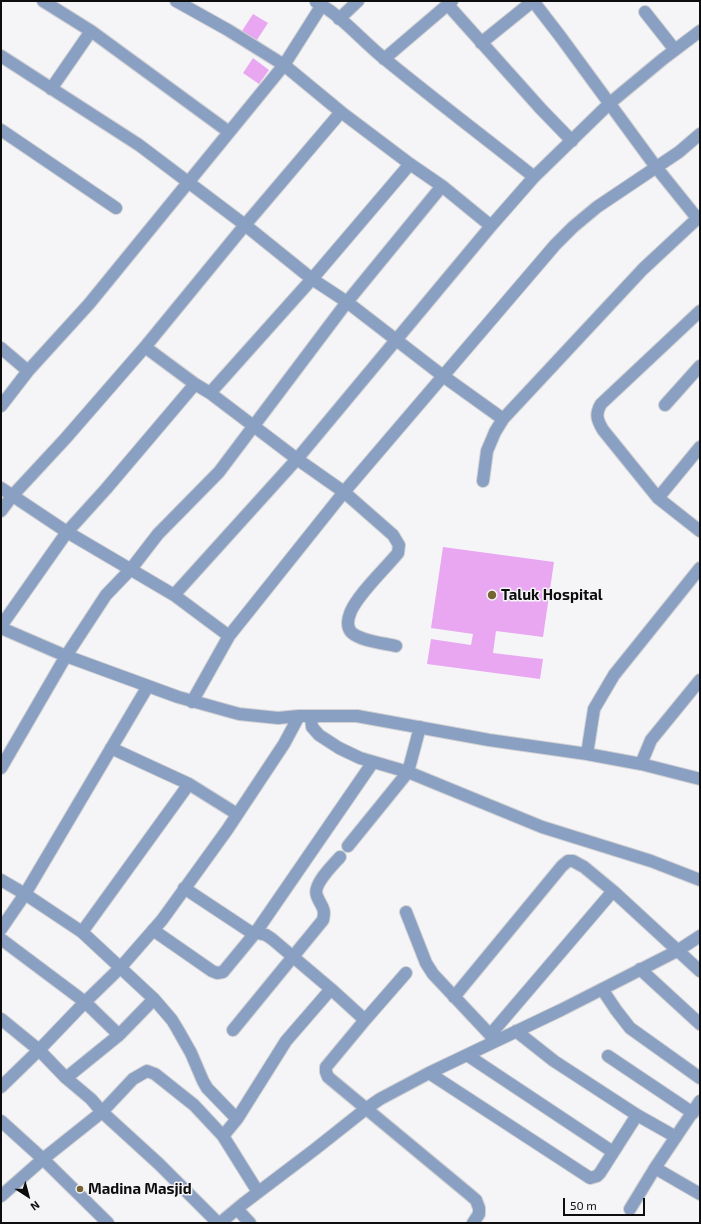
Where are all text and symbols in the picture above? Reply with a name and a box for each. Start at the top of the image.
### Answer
place label: Taluk Hospital [501,586,603,604]
marker: Taluk Hospital [486,589,498,601]
north arrow [8,1176,48,1216]
place label: Madina Masjid [88,1180,192,1198]
marker: Madina Masjid [75,1184,85,1194]
scale bar [565,1190,647,1216]
text: 50 m [570,1198,597,1212]
text: N [28,1199,42,1214]

